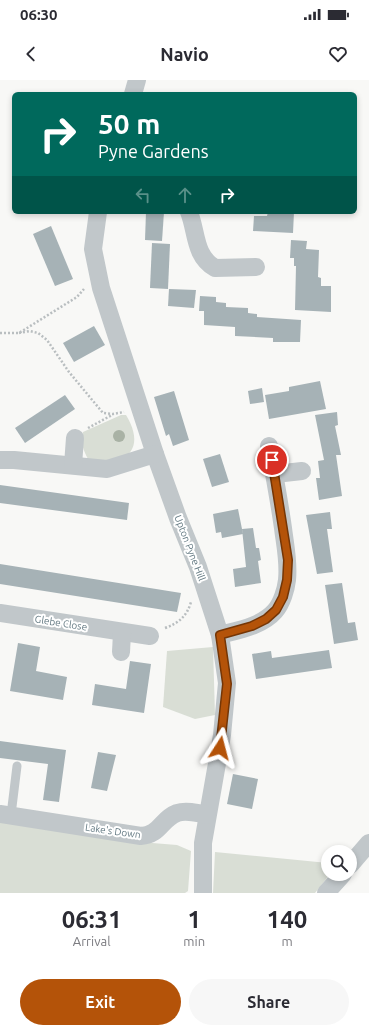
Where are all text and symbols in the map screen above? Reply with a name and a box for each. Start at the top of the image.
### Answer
text: 06:30 [20,6,58,23]
icon: back [20,43,42,65]
icon: heart [327,43,349,65]
text: Navio [160,44,209,64]
icon: right [32,108,84,160]
text: 50 m [98,108,160,139]
text: Pyne Gardens [98,141,209,161]
icon: left [132,184,154,206]
icon: ahead [174,184,196,206]
icon: right [216,184,238,206]
pin [255,443,289,477]
icon: arrive [261,449,283,471]
street label: Upton Pyne Hill [172,514,208,583]
street label: Glebe Close [34,613,88,633]
position arrow [199,727,241,769]
street label: Lake's Down [85,822,141,840]
map controls [321,845,357,881]
button: search [321,845,357,881]
text: 06:31 [62,906,122,933]
text: 1 [187,906,201,933]
text: 140 [267,906,307,933]
text: Arrival [73,934,111,948]
text: min [183,934,205,948]
text: m [281,934,293,948]
button: Exit [20,979,181,1025]
button: Share [189,979,349,1025]

